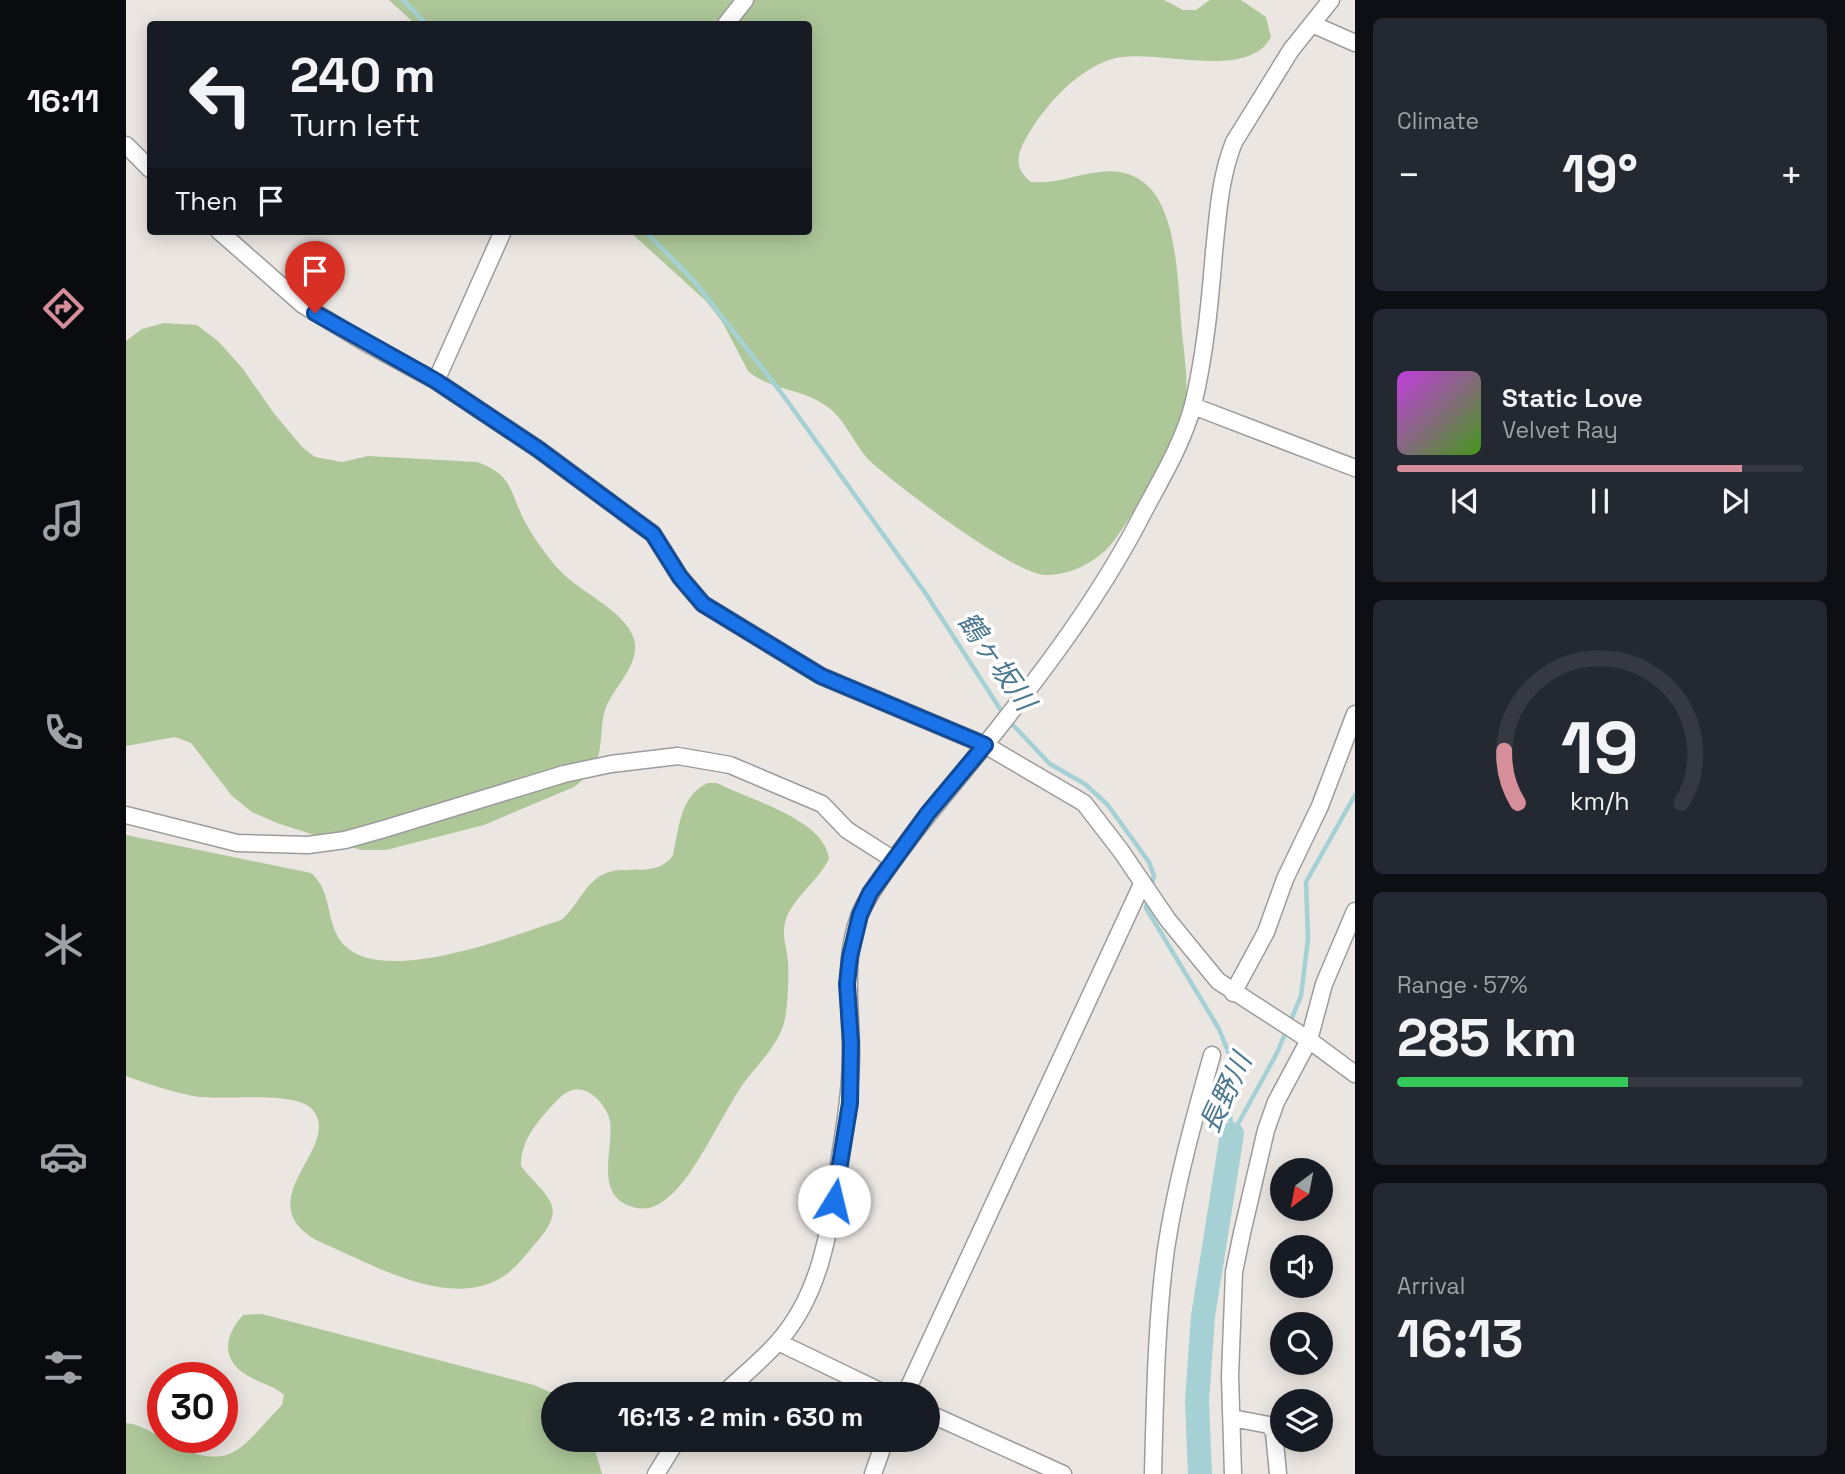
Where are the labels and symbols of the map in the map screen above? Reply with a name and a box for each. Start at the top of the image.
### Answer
pin [285,241,345,313]
water label: 鶴ヶ坂川 [950,605,1046,720]
water label: 長野川 [1191,1045,1260,1139]
north arrow [1270,1158,1334,1222]
position arrow [797,1164,871,1238]
speed limit sign: 30 [147,1362,238,1453]

